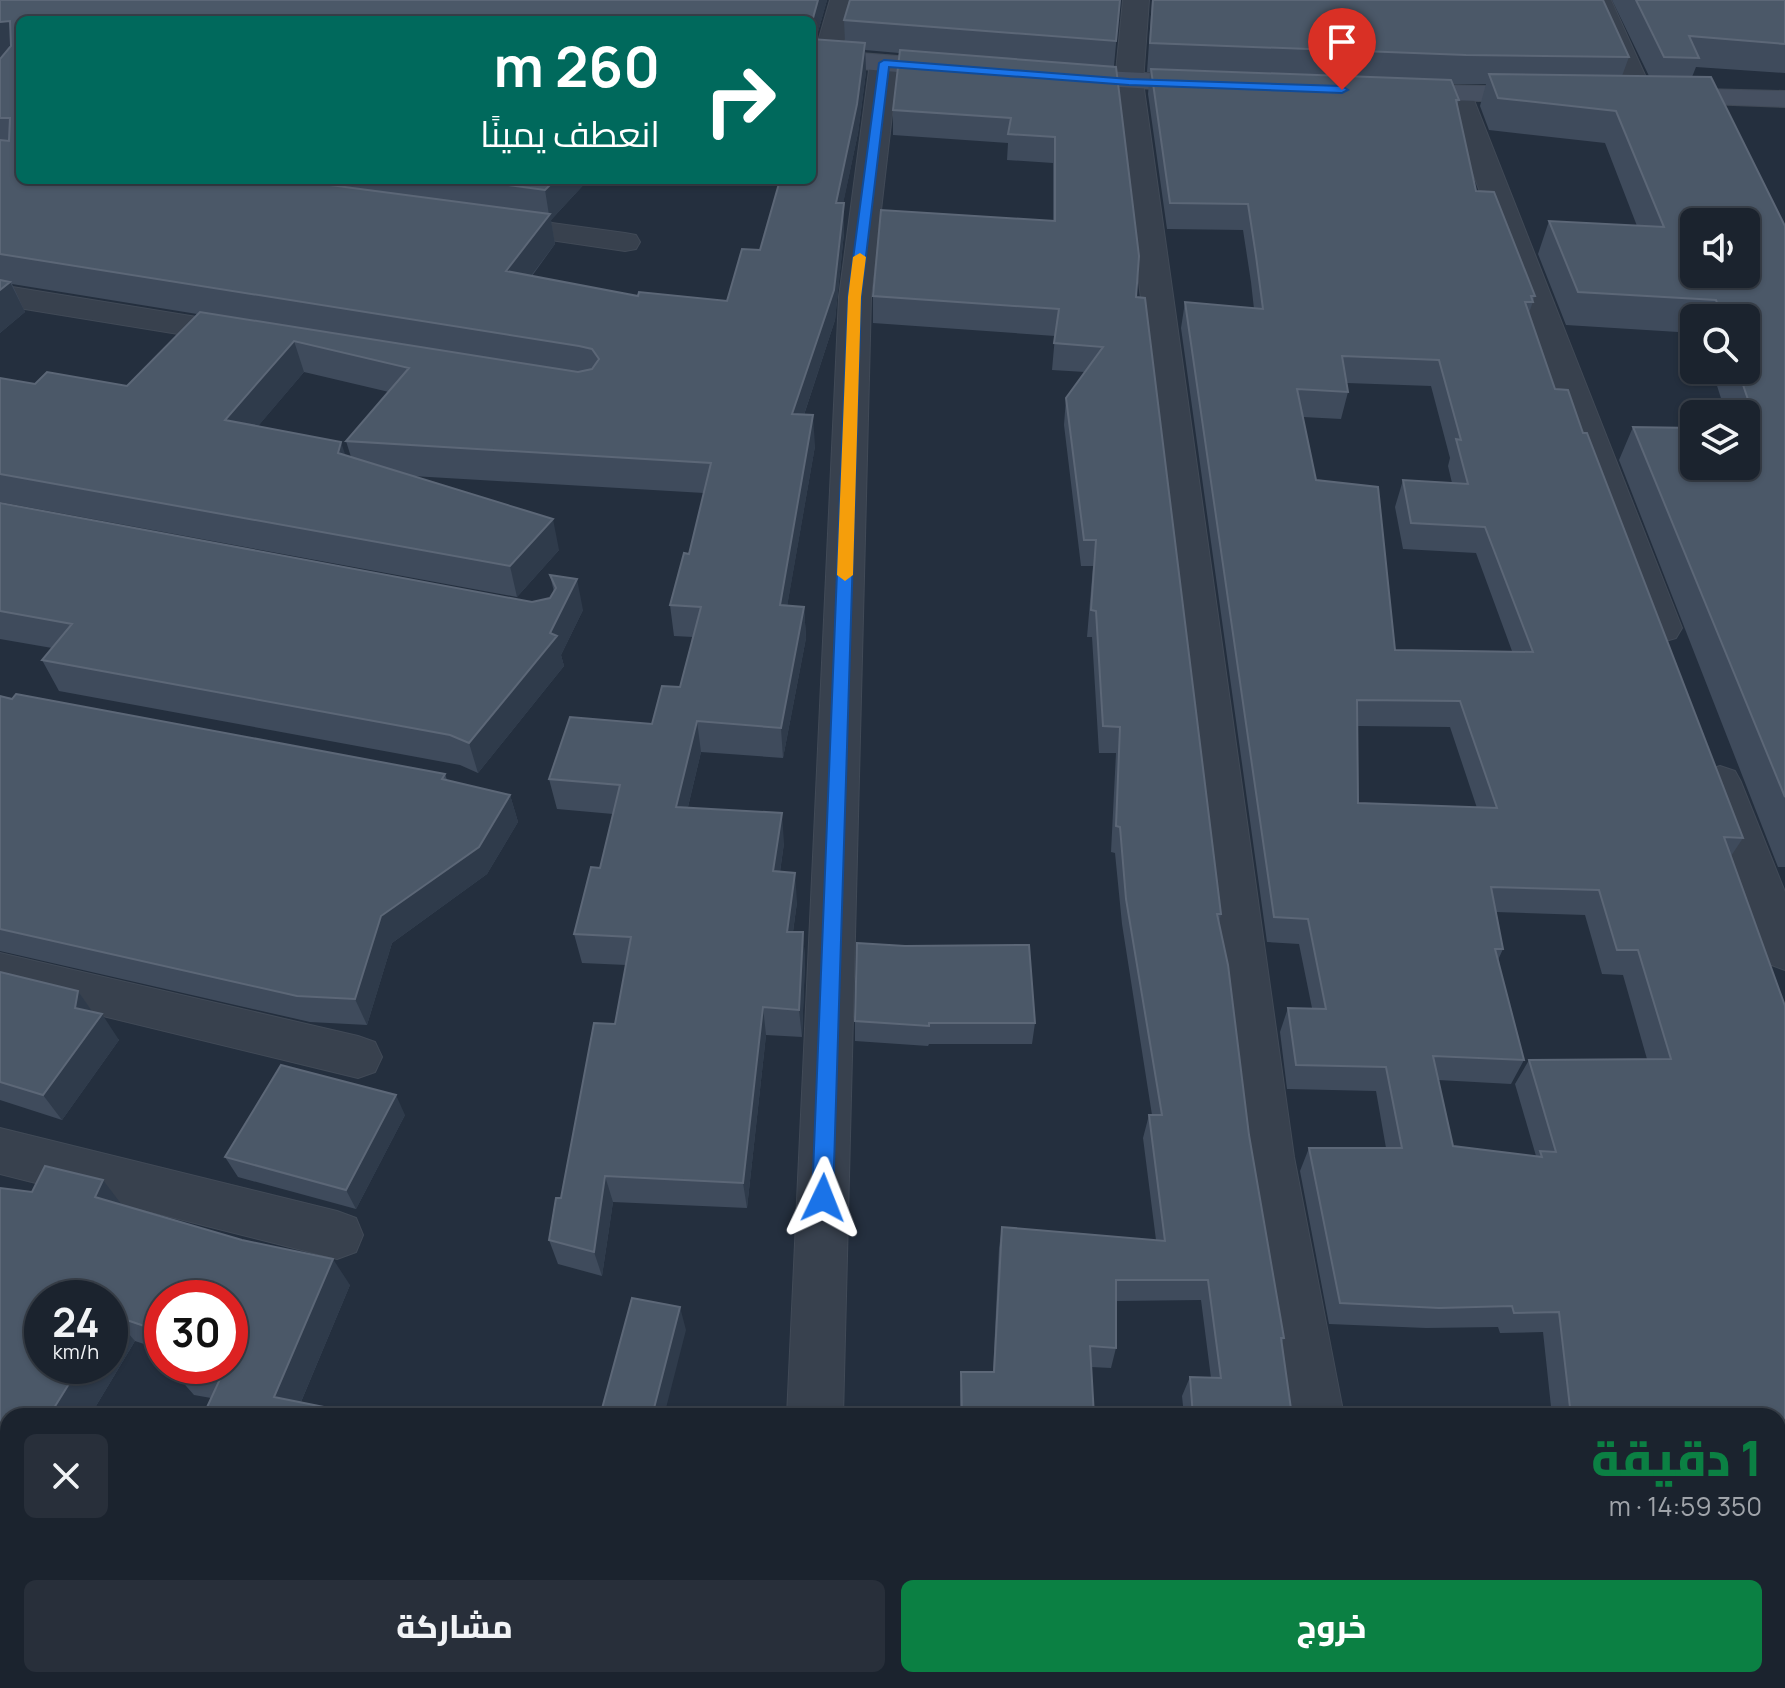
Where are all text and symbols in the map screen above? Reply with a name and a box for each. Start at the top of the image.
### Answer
pin [1308,8,1376,90]
icon: arrive [1320,20,1364,64]
text: 260 m [493,27,660,104]
icon: right [688,48,792,152]
text: انعطف يمينًا [480,109,660,158]
map controls [1680,208,1760,480]
button: sound [1680,208,1760,288]
button: search [1680,304,1760,384]
button: layers [1680,400,1760,480]
position arrow [781,1156,865,1240]
speed limit sign: 30 [144,1280,248,1384]
text: 24 [52,1294,100,1349]
text: km/h [53,1338,99,1365]
text: 1 دقيقة [1591,1425,1762,1490]
button: close [24,1434,108,1518]
text: 350 m · 14:59 [1609,1488,1762,1524]
button: مشاركة [24,1580,885,1672]
button: خروج [901,1580,1762,1672]

